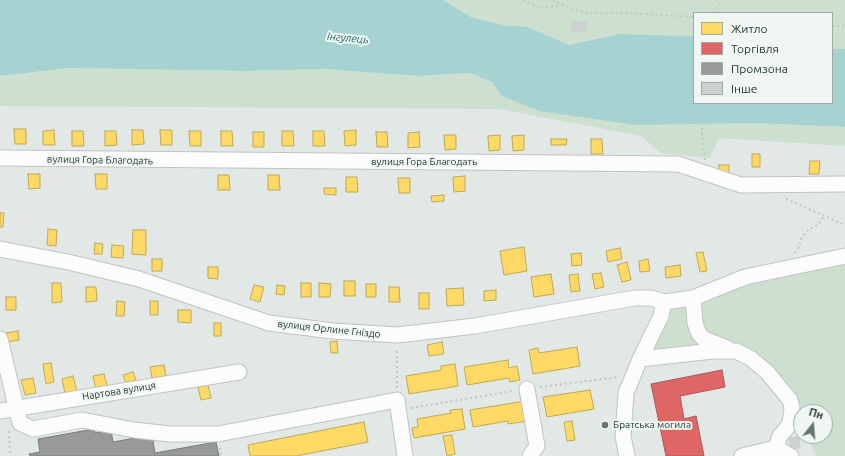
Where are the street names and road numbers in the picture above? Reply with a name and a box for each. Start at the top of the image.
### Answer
street label: вулиця Гора Благодать [47,153,153,167]
street label: вулиця Гора Благодать [371,156,477,168]
street label: вулиця Орлине Гніздо [277,318,381,340]
street label: Нартова вулиця [81,379,157,403]

